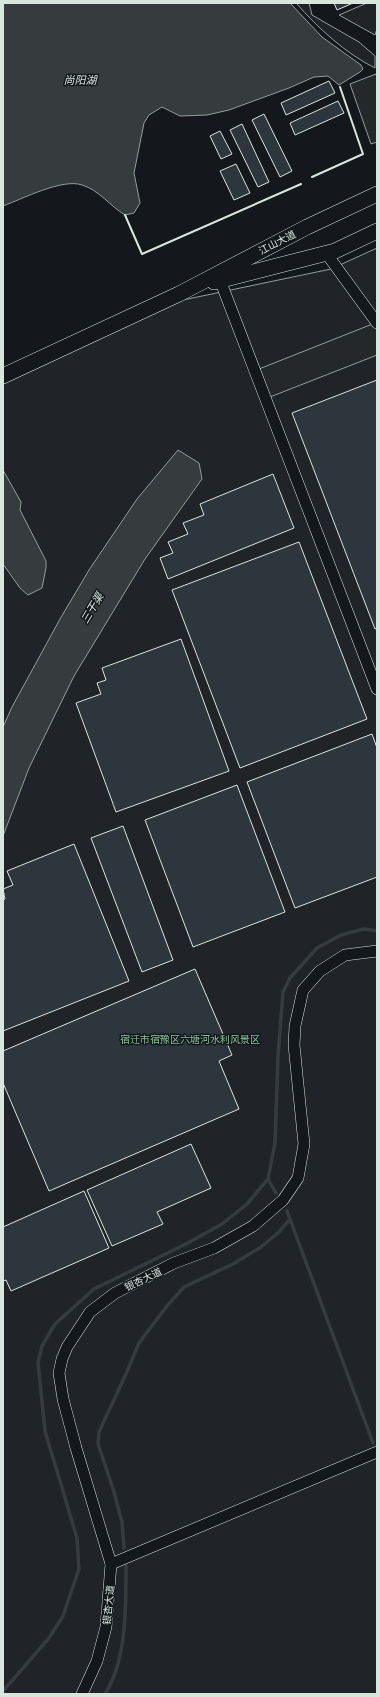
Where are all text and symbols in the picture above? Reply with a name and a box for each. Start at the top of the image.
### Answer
water label: 尚阳湖 [64,74,98,87]
street label: 江山大道 [257,228,298,256]
water label: 三干渠 [78,589,108,626]
park label: 宿迁市宿豫区六塘河水利风景区 [120,1034,260,1045]
street label: 银杏大道 [123,1266,164,1293]
street label: 银杏大道 [101,1585,116,1626]

